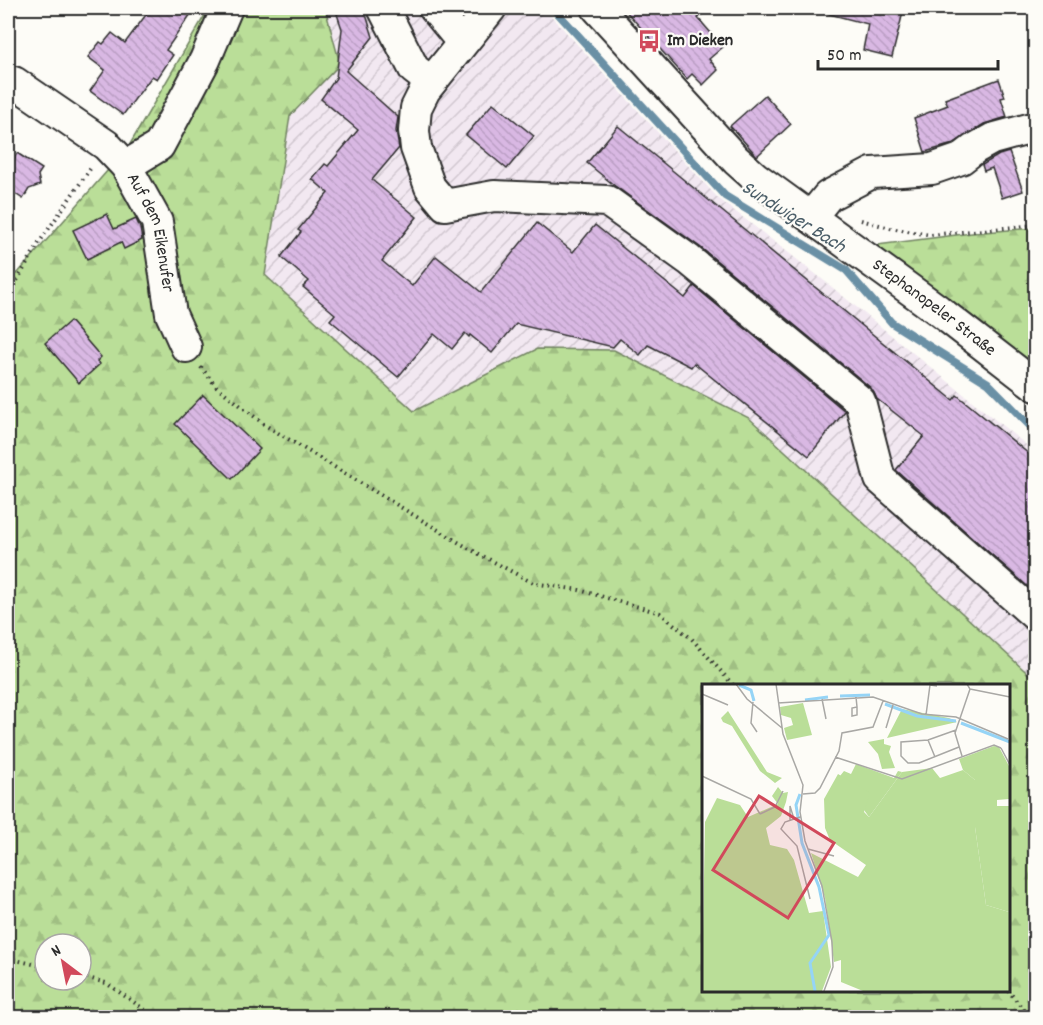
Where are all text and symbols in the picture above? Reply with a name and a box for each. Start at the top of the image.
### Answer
bus stop icon: Im Dieken [636,28,662,54]
place label: Im Dieken [667,29,733,54]
scale bar [818,33,998,71]
text: 50 m [827,44,862,69]
street label: Auf dem Eikenufer [120,169,180,294]
water label: Sundwiger Bach [735,175,851,262]
street label: Stephanopeler Straße [866,253,1001,363]
inset map [702,684,1010,992]
north arrow [33,932,93,992]
text: N [47,940,66,963]

